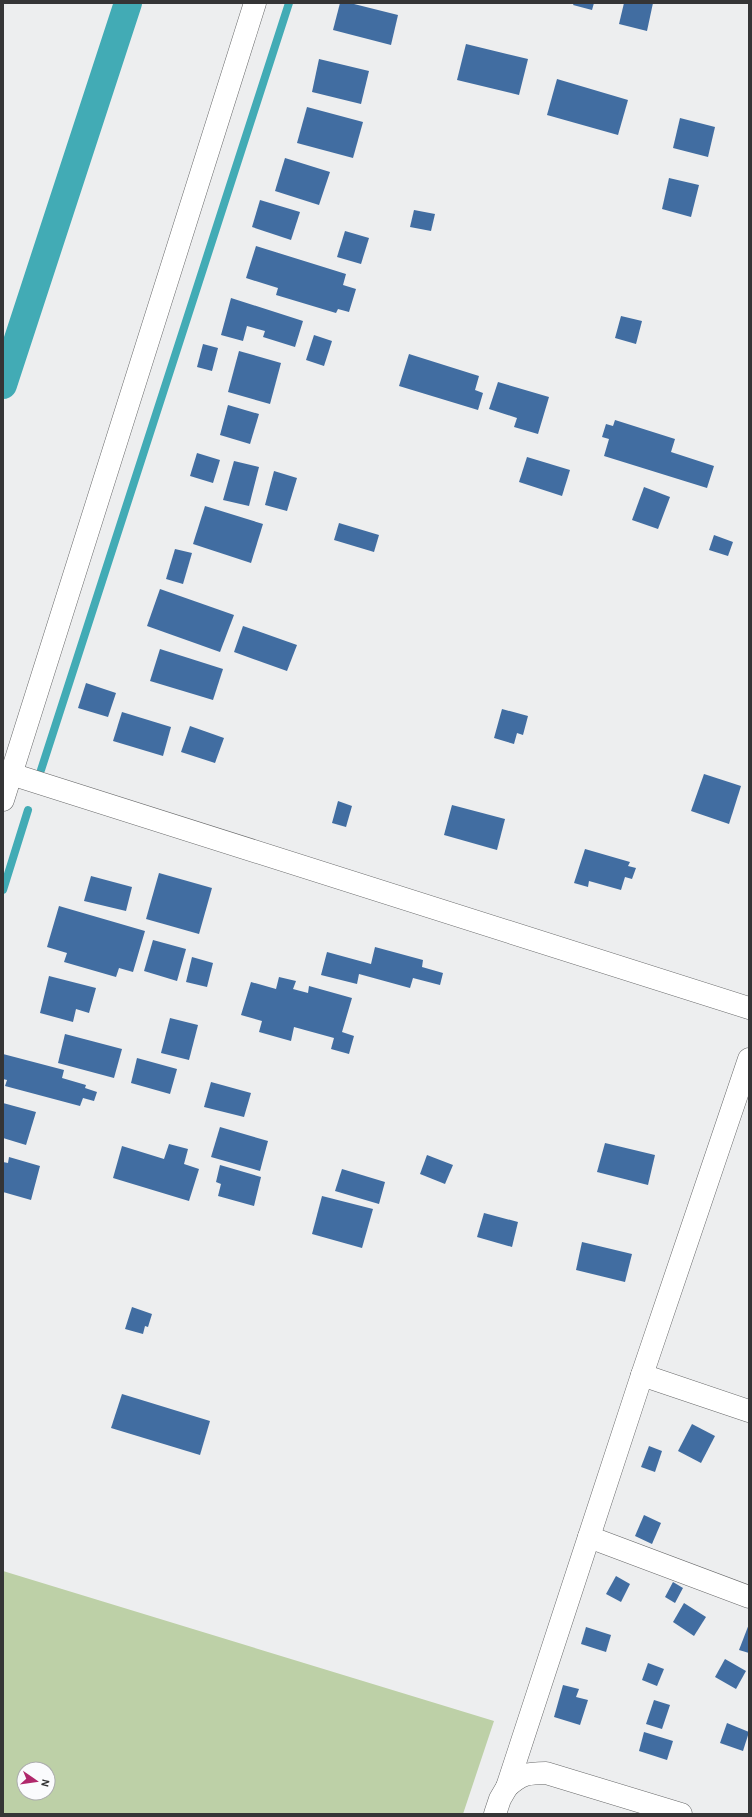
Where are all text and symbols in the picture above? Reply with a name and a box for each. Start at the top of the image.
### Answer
north arrow [16,1761,56,1801]
text: N [39,1778,51,1788]

